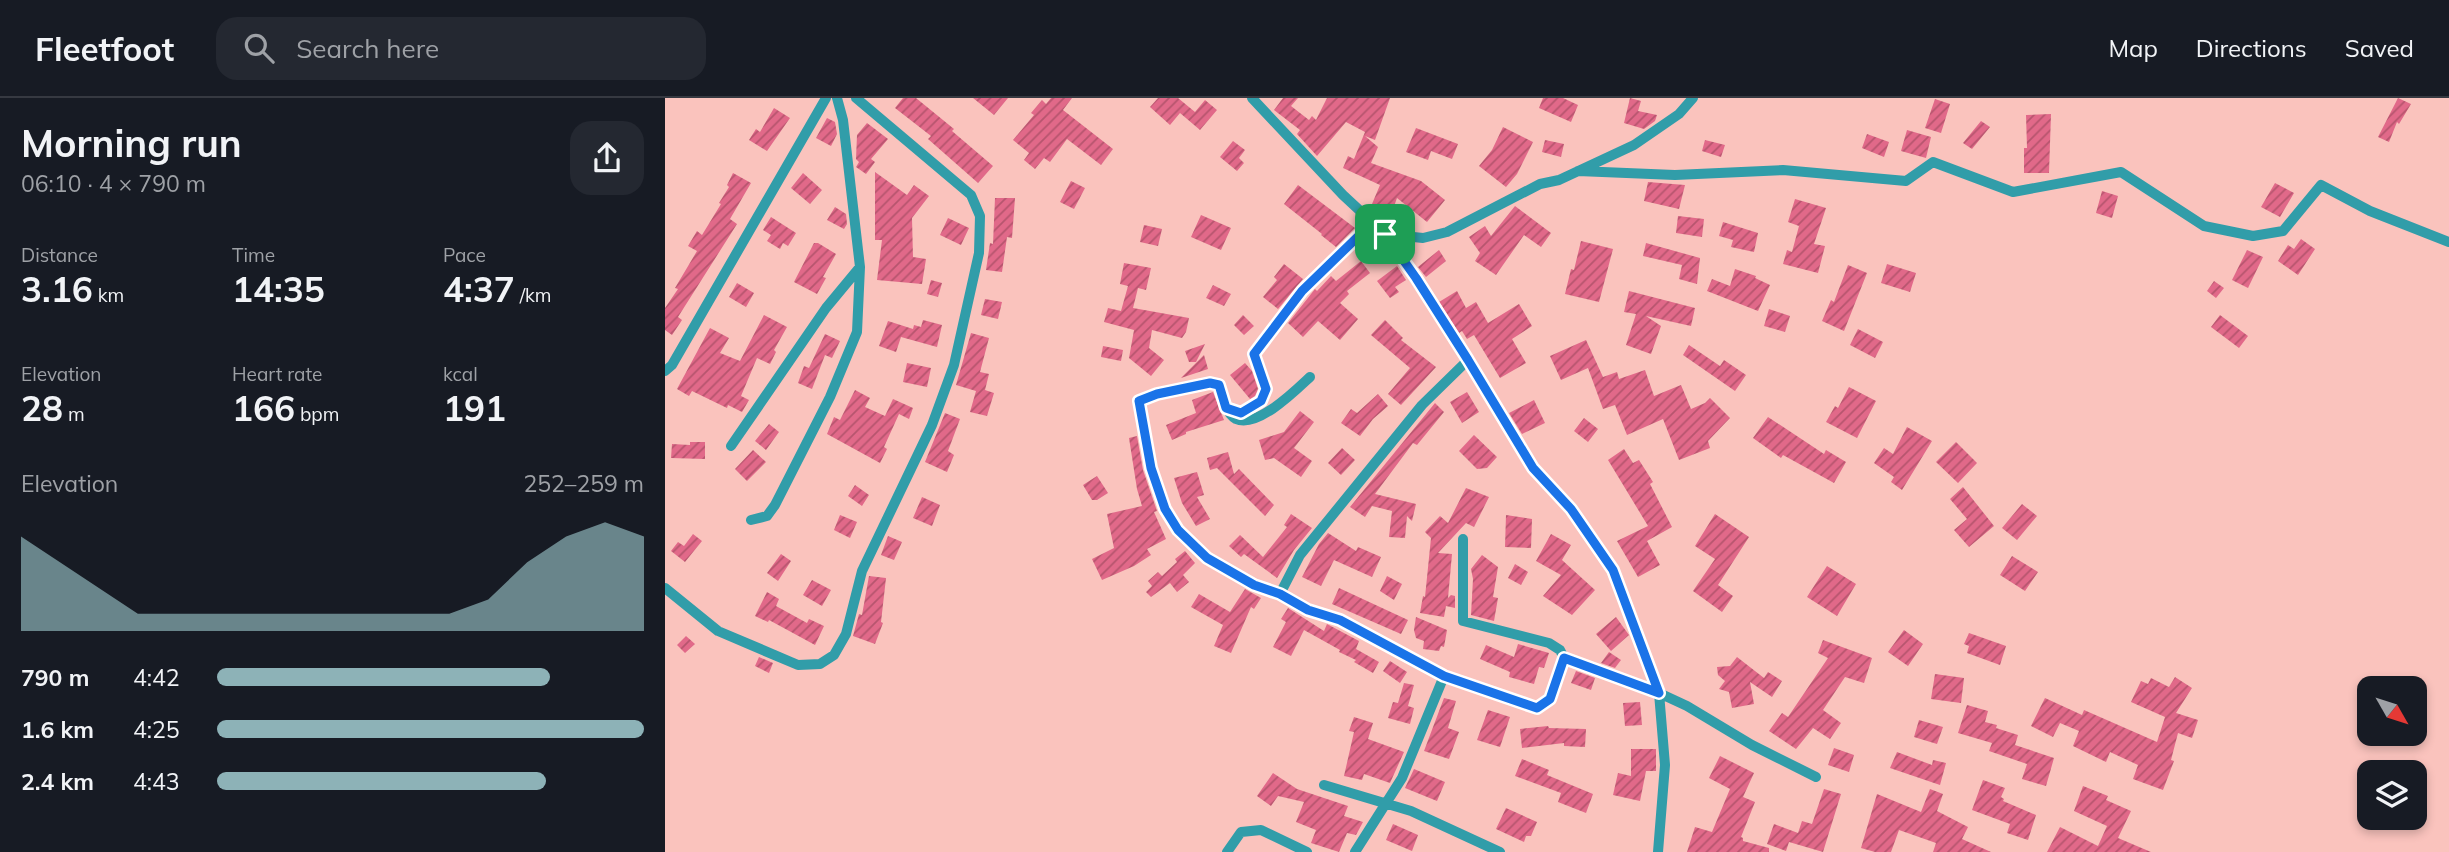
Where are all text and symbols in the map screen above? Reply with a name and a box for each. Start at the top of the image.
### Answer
search box [216,17,706,80]
text: Fleetfoot [35,28,174,69]
icon: search [240,29,278,67]
text: Search here [296,32,439,65]
text: Map [2108,33,2158,63]
text: Directions [2196,33,2307,63]
text: Saved [2345,33,2414,63]
text: Morning run [21,119,242,167]
button: share [570,121,644,195]
text: 06:10 · 4 × 790 m [21,169,206,198]
pin [1355,204,1415,264]
icon: arrive [1366,215,1404,253]
text: Distance [21,243,98,267]
text: Time [232,243,275,267]
text: Pace [443,243,486,267]
text: 3.16 [21,267,93,311]
text: 14:35 [232,267,325,311]
text: 4:37 [443,267,515,311]
text: km [93,283,124,307]
text: /km [515,283,552,307]
text: Elevation [21,362,101,386]
text: Heart rate [232,362,322,386]
text: kcal [443,362,478,386]
text: 28 [21,386,63,430]
text: 166 [232,386,295,430]
text: 191 [443,386,506,430]
text: m [63,402,85,426]
text: bpm [295,402,339,426]
text: Elevation [21,469,118,498]
text: 252–259 m [523,469,644,498]
text: 790 m [21,663,89,692]
text: 4:42 [133,663,180,692]
north arrow [2357,676,2427,746]
map controls [2357,676,2427,830]
text: 1.6 km [21,715,94,744]
text: 4:25 [133,715,180,744]
button: layers [2357,760,2427,830]
text: 2.4 km [21,767,94,796]
text: 4:43 [133,767,180,796]

